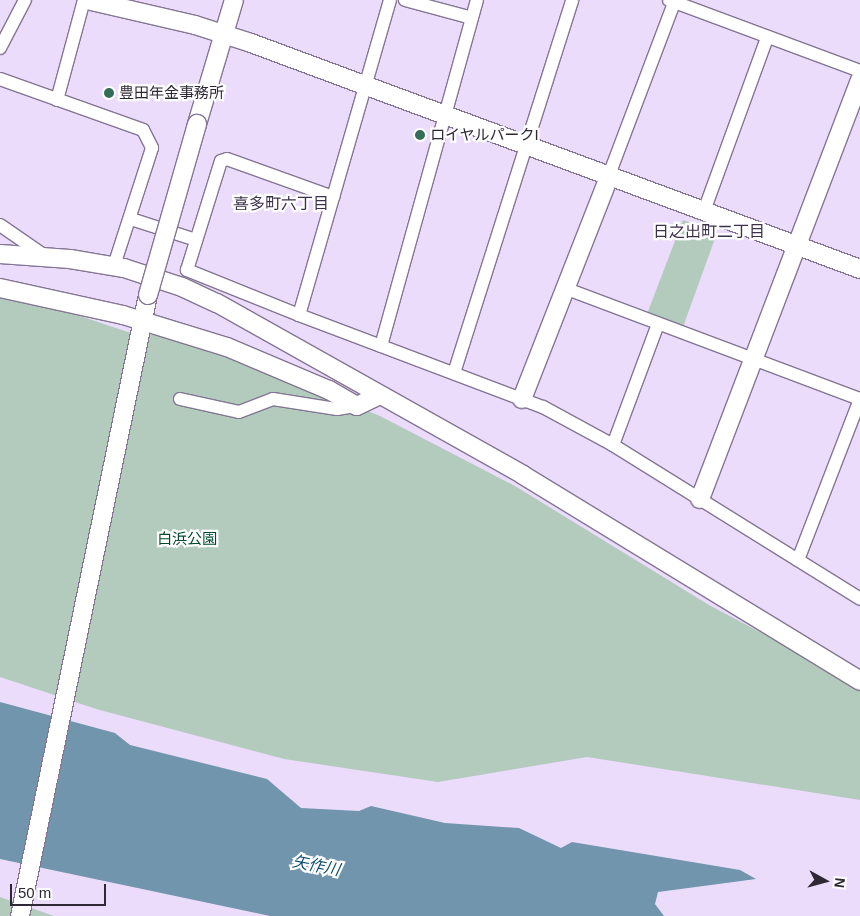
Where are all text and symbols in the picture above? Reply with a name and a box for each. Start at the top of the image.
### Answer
place label: 豊田年金事務所 [119,84,224,102]
marker: 豊田年金事務所 [103,87,115,99]
place label: ロイヤルパークI [430,126,539,144]
marker: ロイヤルパークI [414,129,426,141]
district label: 喜多町六丁目 [233,194,329,214]
district label: 日之出町二丁目 [653,222,765,242]
park label: 白浜公園 [157,530,217,548]
water label: 矢作川 [291,852,341,880]
north arrow [800,856,850,906]
scale bar [12,874,109,906]
text: N [831,877,848,889]
text: 50 m [18,884,51,901]

